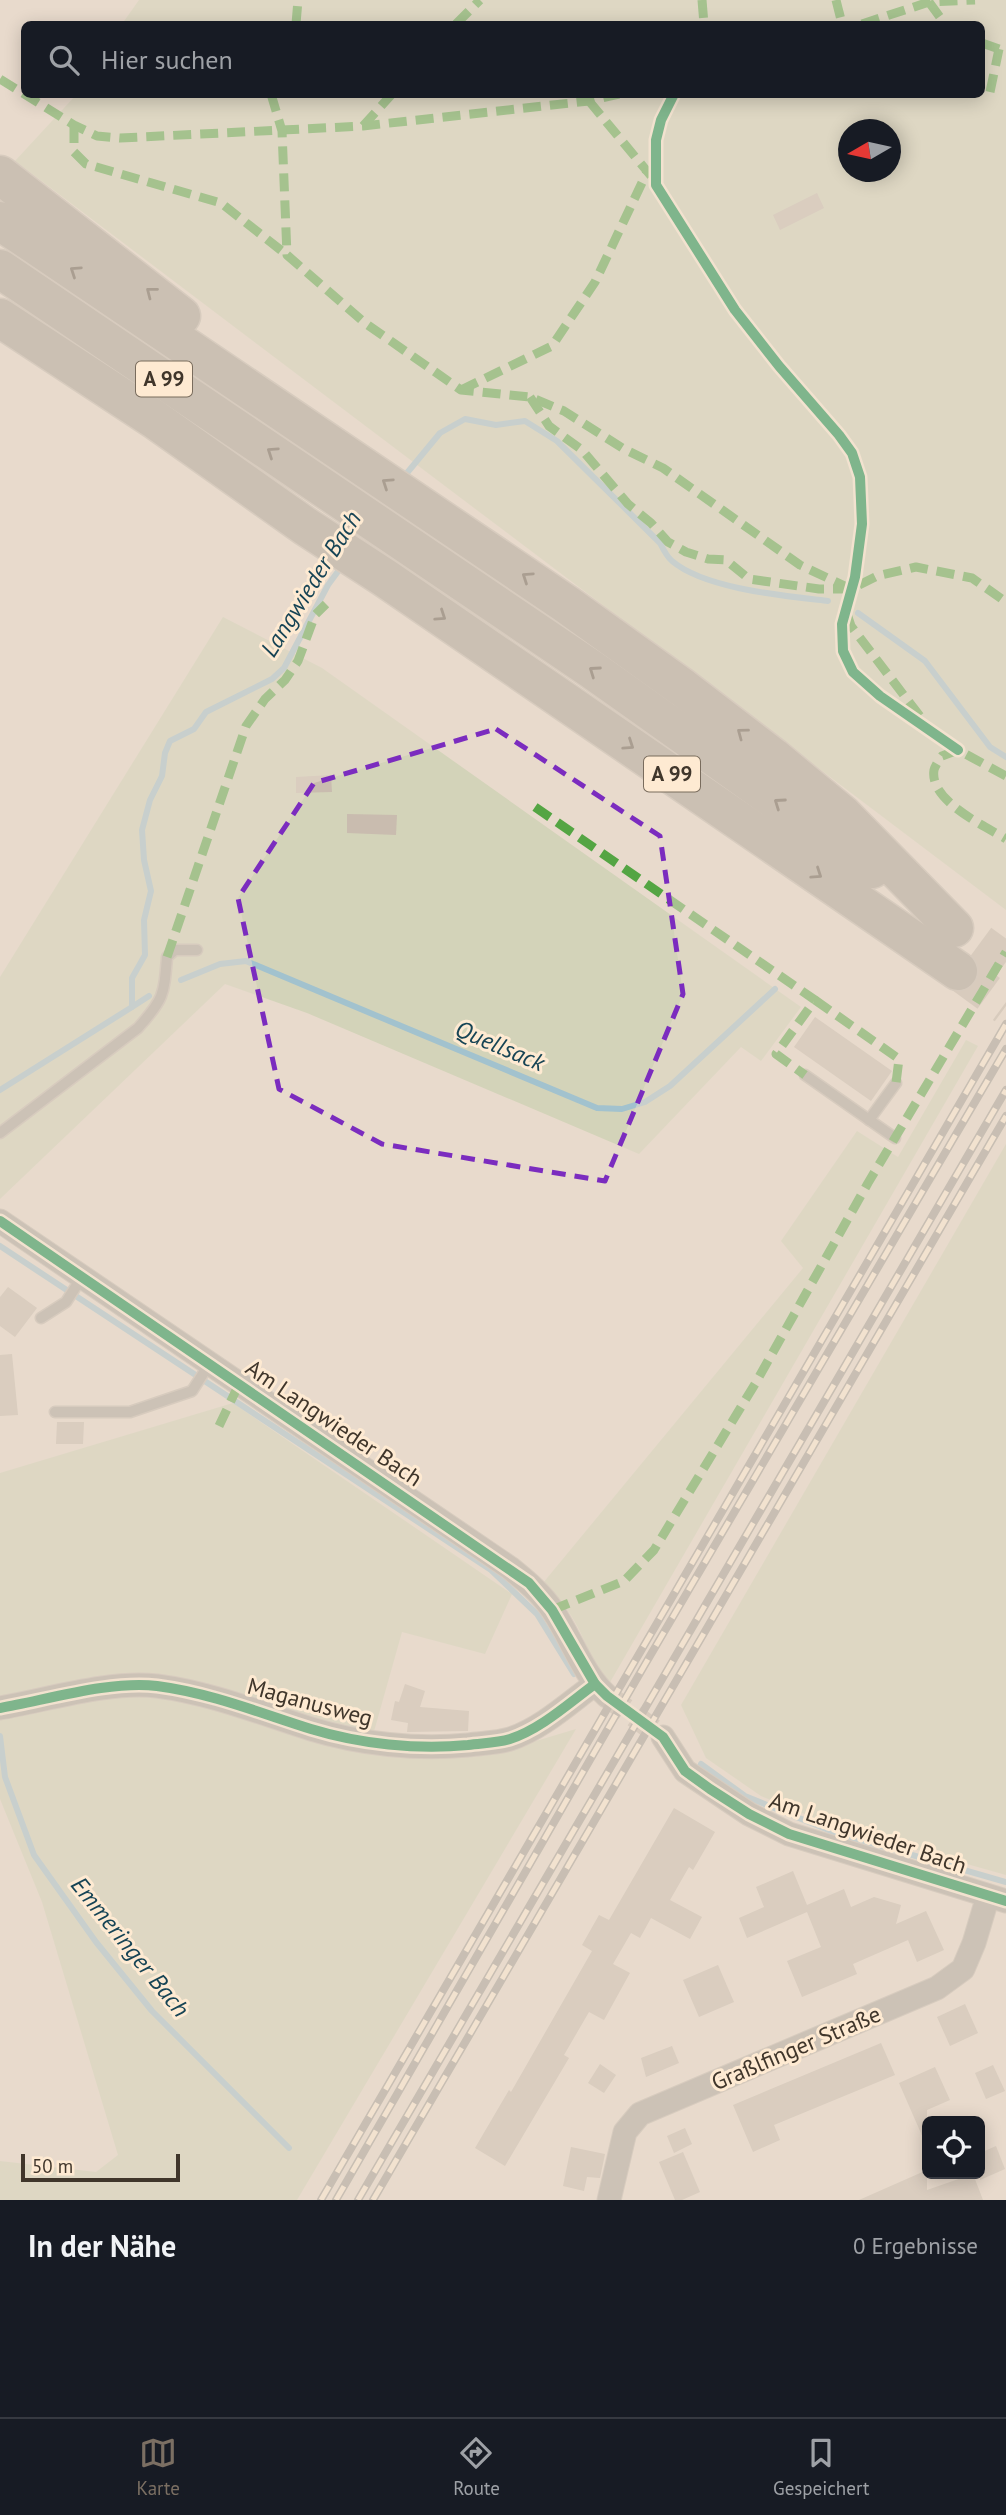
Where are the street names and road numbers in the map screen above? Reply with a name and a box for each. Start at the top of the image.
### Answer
road number: A 99 [136,362,192,396]
road number: A 99 [644,756,700,792]
street label: Am Langwieder Bach [241,1353,428,1492]
street label: Maganusweg [244,1671,376,1732]
street label: Am Langwieder Bach [766,1785,971,1880]
street label: Graßlfinger Straße [707,1999,885,2096]

